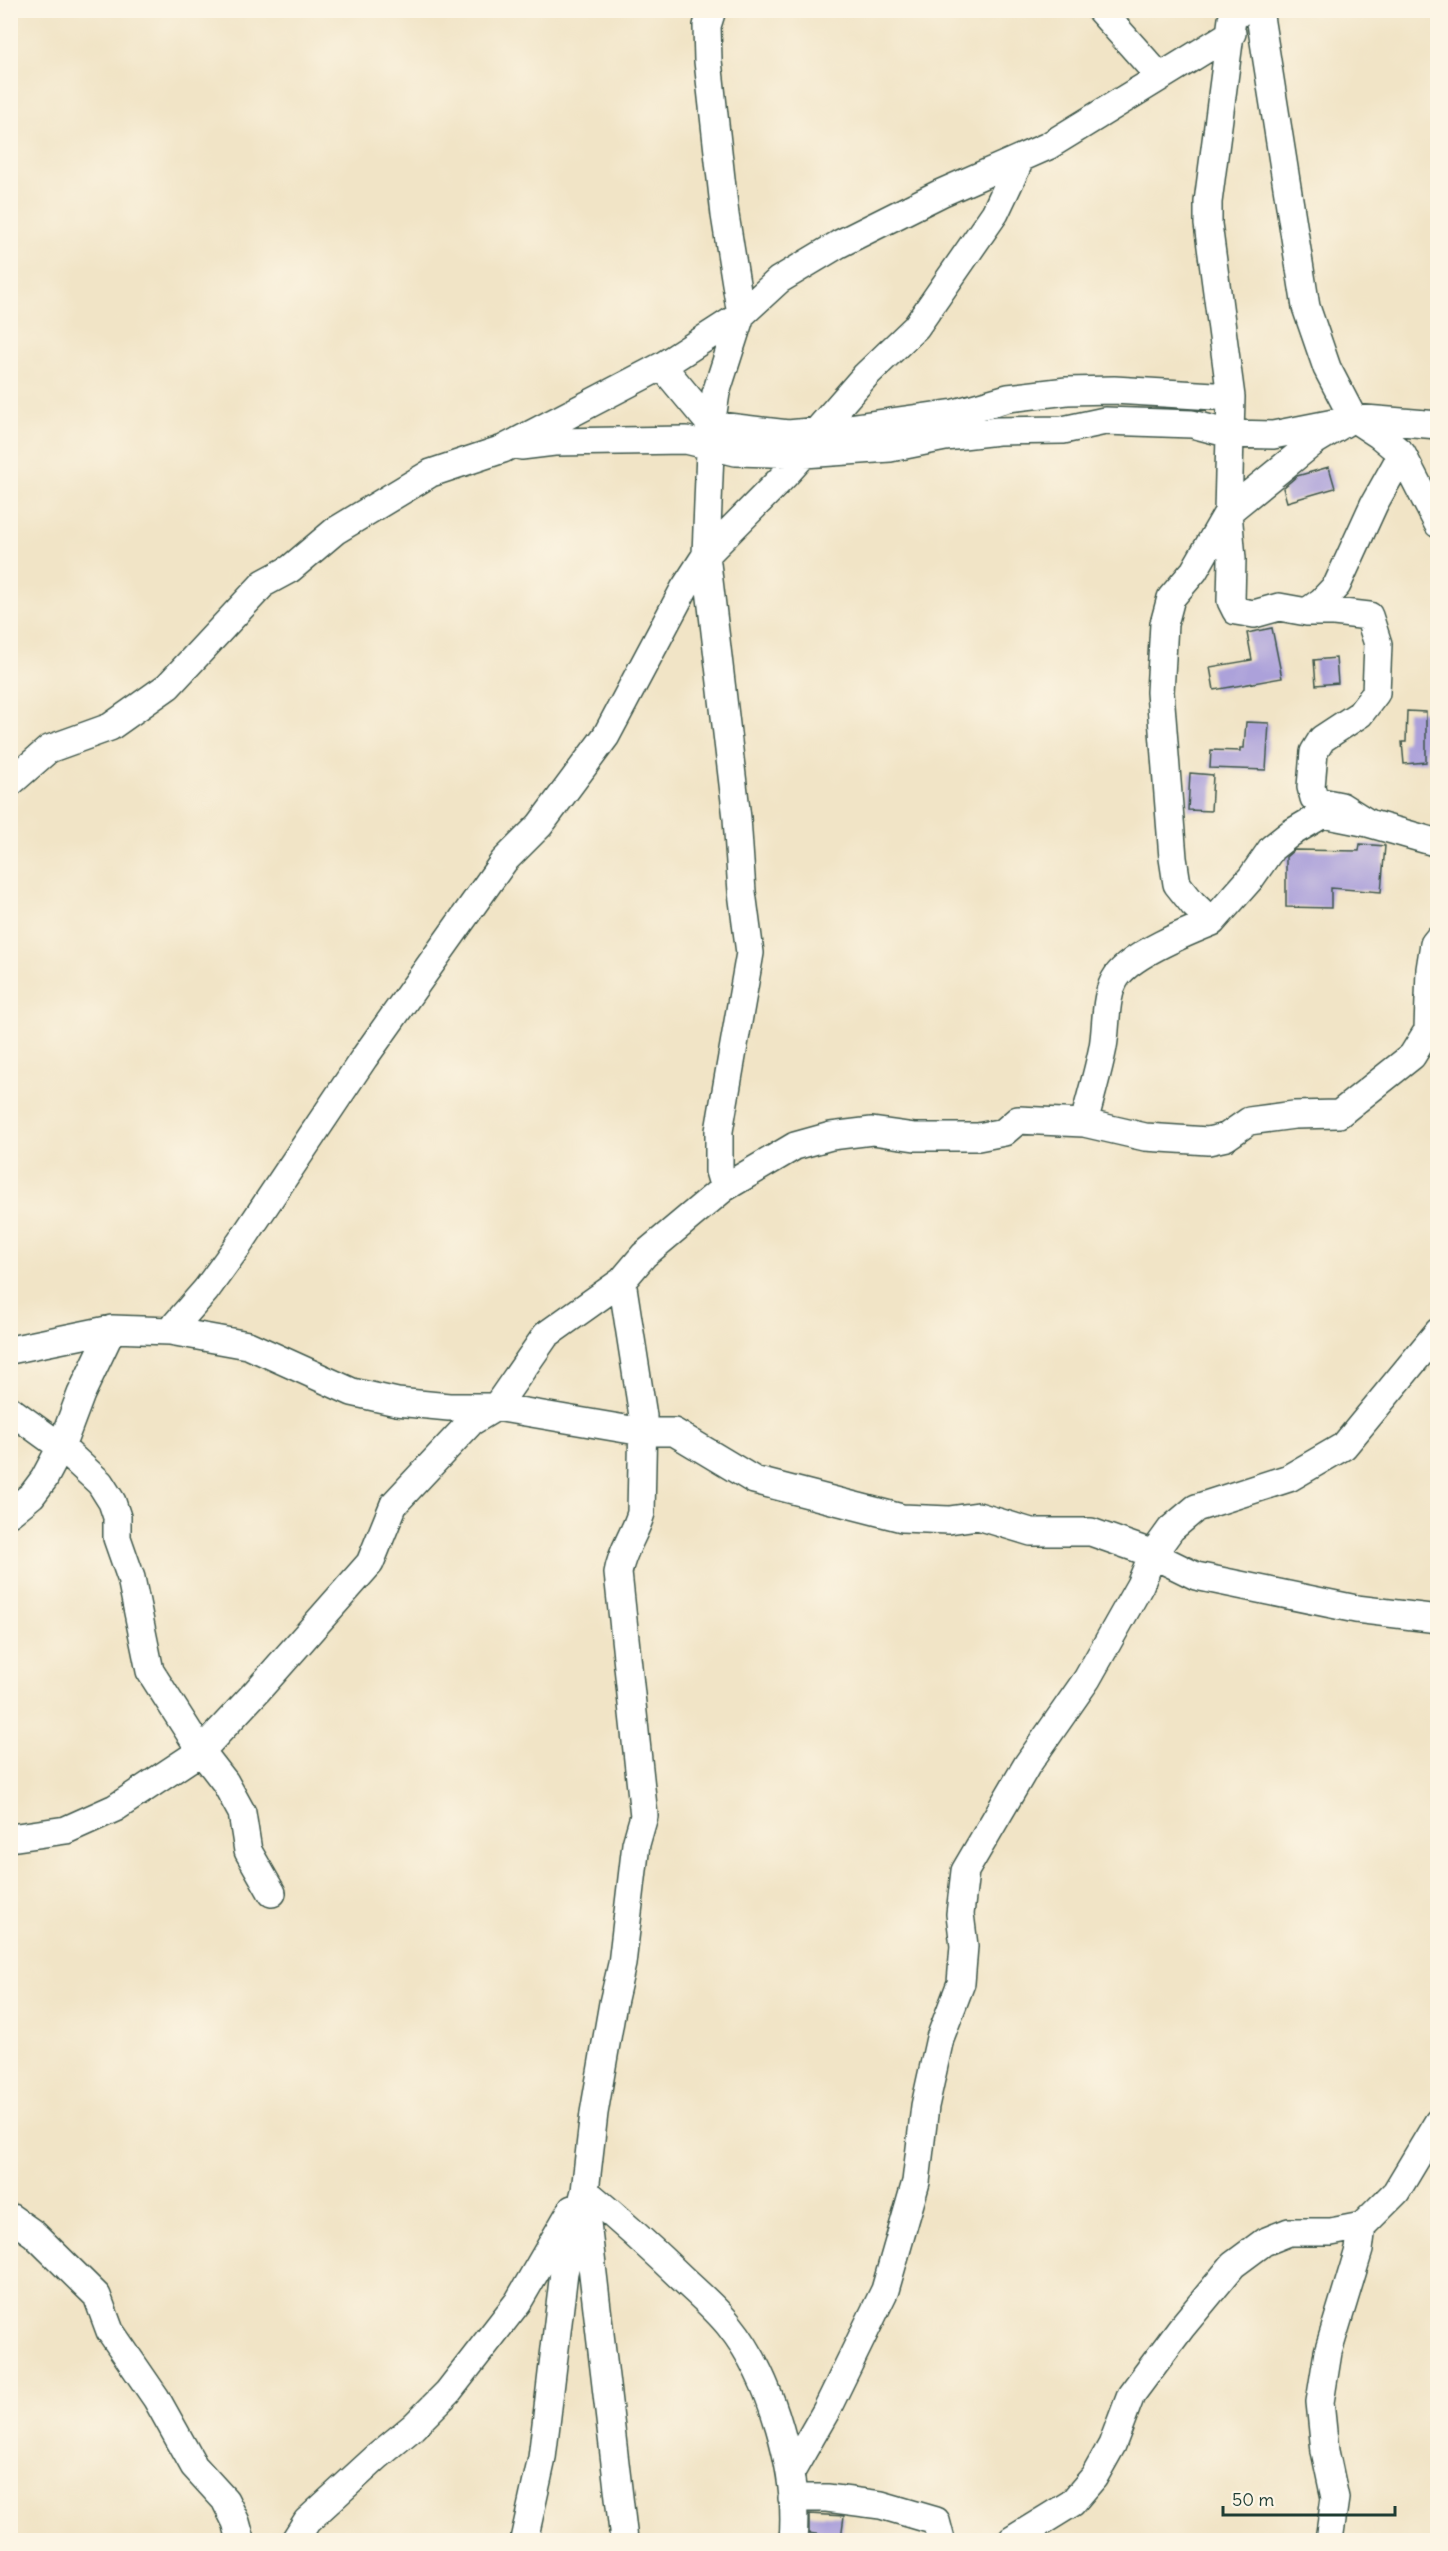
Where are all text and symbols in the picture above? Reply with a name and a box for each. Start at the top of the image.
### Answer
scale bar [1223,2479,1396,2517]
text: 50 m [1232,2488,1274,2511]

